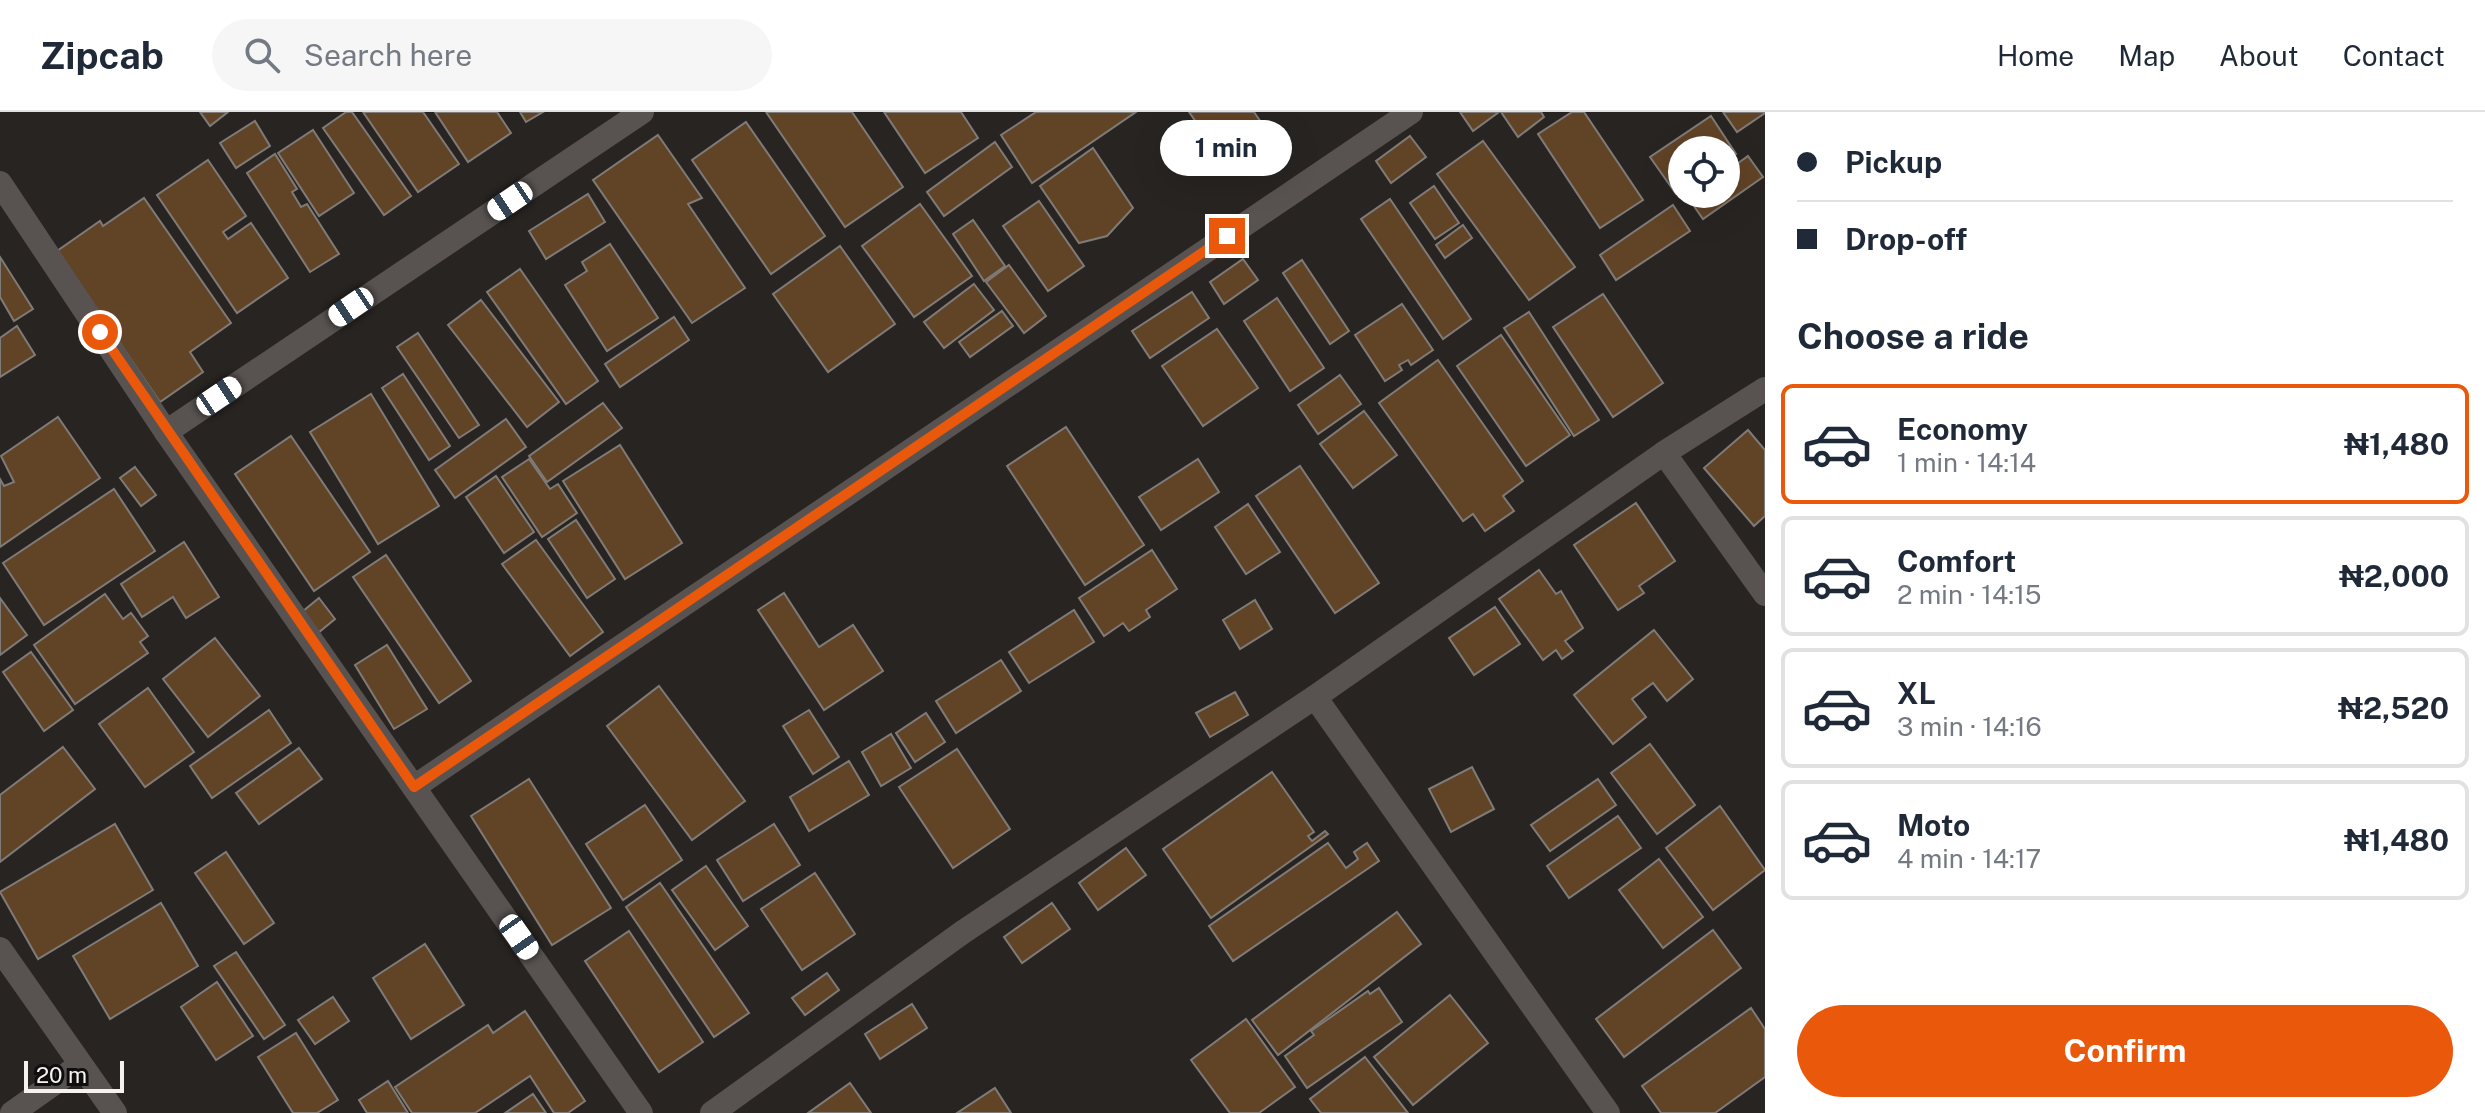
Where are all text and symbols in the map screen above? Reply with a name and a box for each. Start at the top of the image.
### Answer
search box [212,19,772,91]
text: Zipcab [40,33,164,78]
icon: search [240,33,284,77]
text: Search here [304,37,472,73]
text: Home [1997,39,2074,72]
text: Map [2118,39,2175,72]
text: About [2219,39,2299,72]
text: Contact [2343,39,2445,72]
callout: 1 min [1161,120,1293,176]
text: 1 min [1195,132,1257,163]
map controls [1668,136,1740,208]
button: locate [1668,136,1740,208]
text: Pickup [1845,144,1942,180]
car [483,178,537,224]
route end [1209,218,1245,254]
text: Drop-off [1845,221,1967,257]
car [324,284,378,330]
route start [82,314,118,350]
text: Choose a ride [1797,315,2029,357]
car [192,373,246,419]
icon: car [1801,408,1873,480]
text: Economy [1897,411,2028,447]
text: ₦1,480 [2344,426,2449,462]
text: 1 min · 14:14 [1897,447,2036,478]
icon: car [1801,540,1873,612]
text: Comfort [1897,543,2016,579]
text: ₦2,000 [2339,558,2449,594]
text: 2 min · 14:15 [1897,579,2041,610]
icon: car [1801,672,1873,744]
text: XL [1897,675,1936,711]
text: ₦2,520 [2338,690,2449,726]
text: 3 min · 14:16 [1897,711,2042,742]
icon: car [1801,804,1873,876]
text: Moto [1897,807,1970,843]
text: ₦1,480 [2344,822,2449,858]
text: 4 min · 14:17 [1897,843,2041,874]
car [495,910,543,964]
button: Confirm [1797,1005,2453,1097]
scale bar [24,1057,124,1093]
text: 20 m [36,1062,87,1088]

